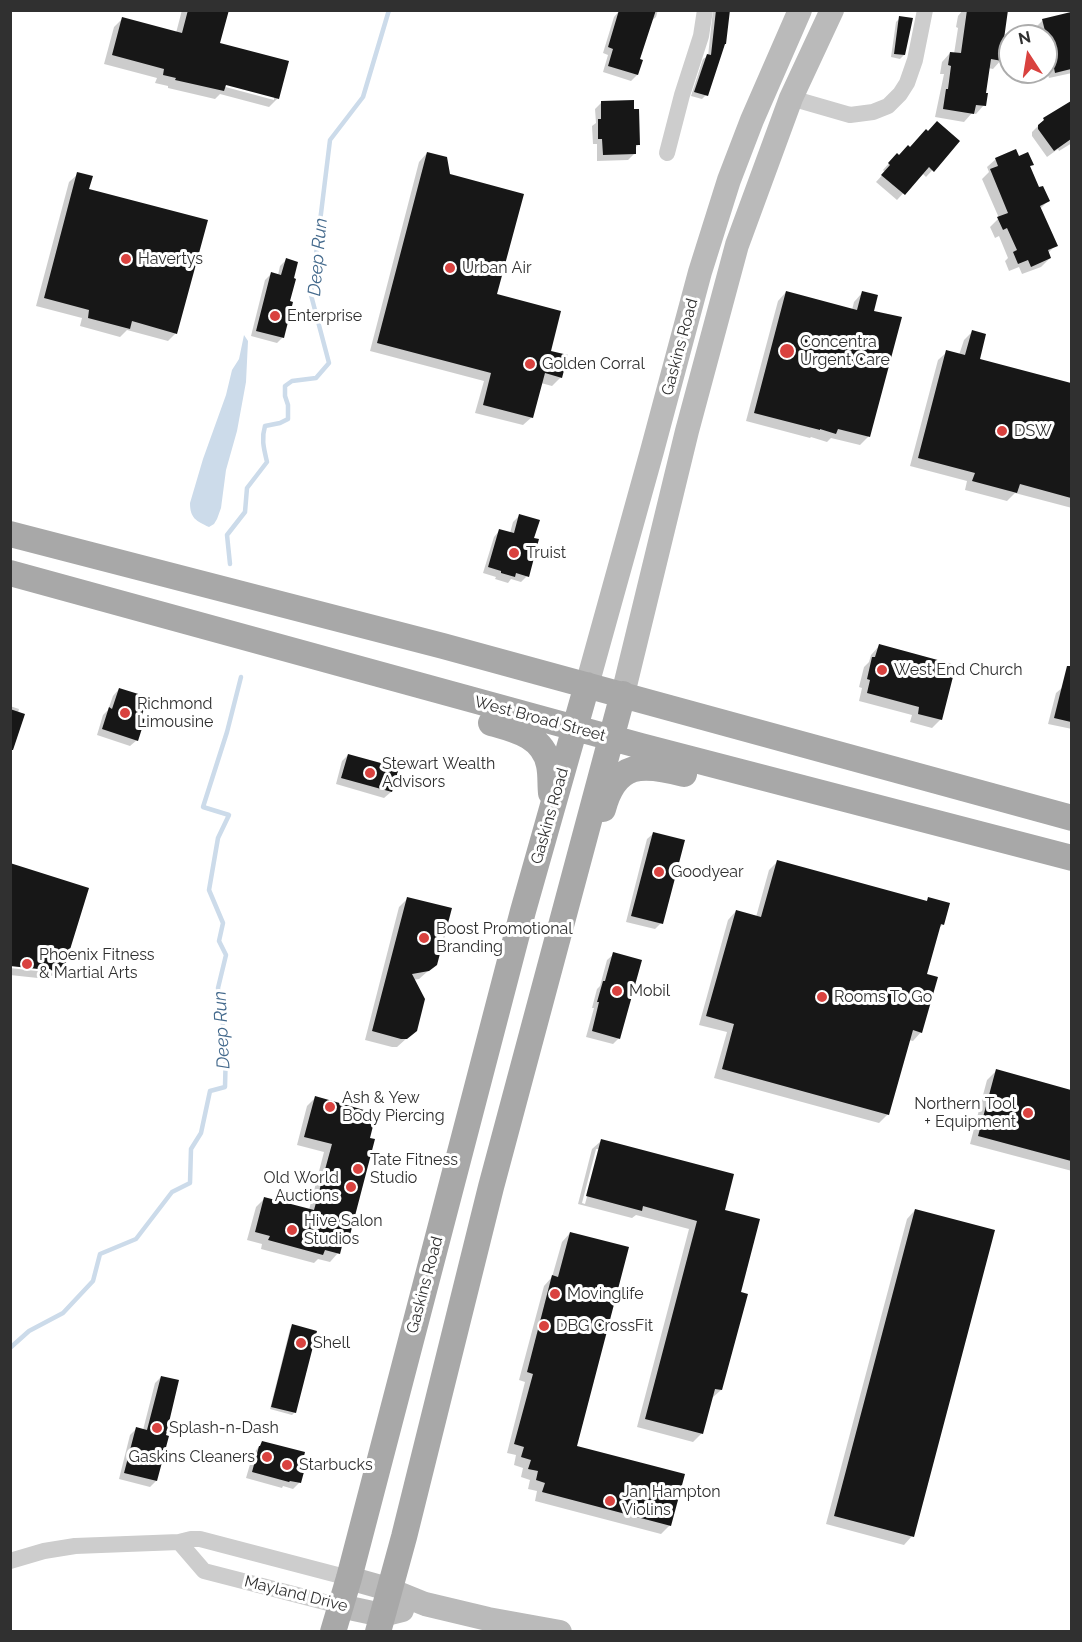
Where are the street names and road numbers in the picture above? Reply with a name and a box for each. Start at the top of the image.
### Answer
street label: Gaskins Road [658,297,702,397]
street label: West Broad Street [472,692,608,746]
street label: Gaskins Road [527,766,573,866]
street label: Gaskins Road [403,1235,447,1335]
street label: Mayland Drive [242,1572,350,1616]

